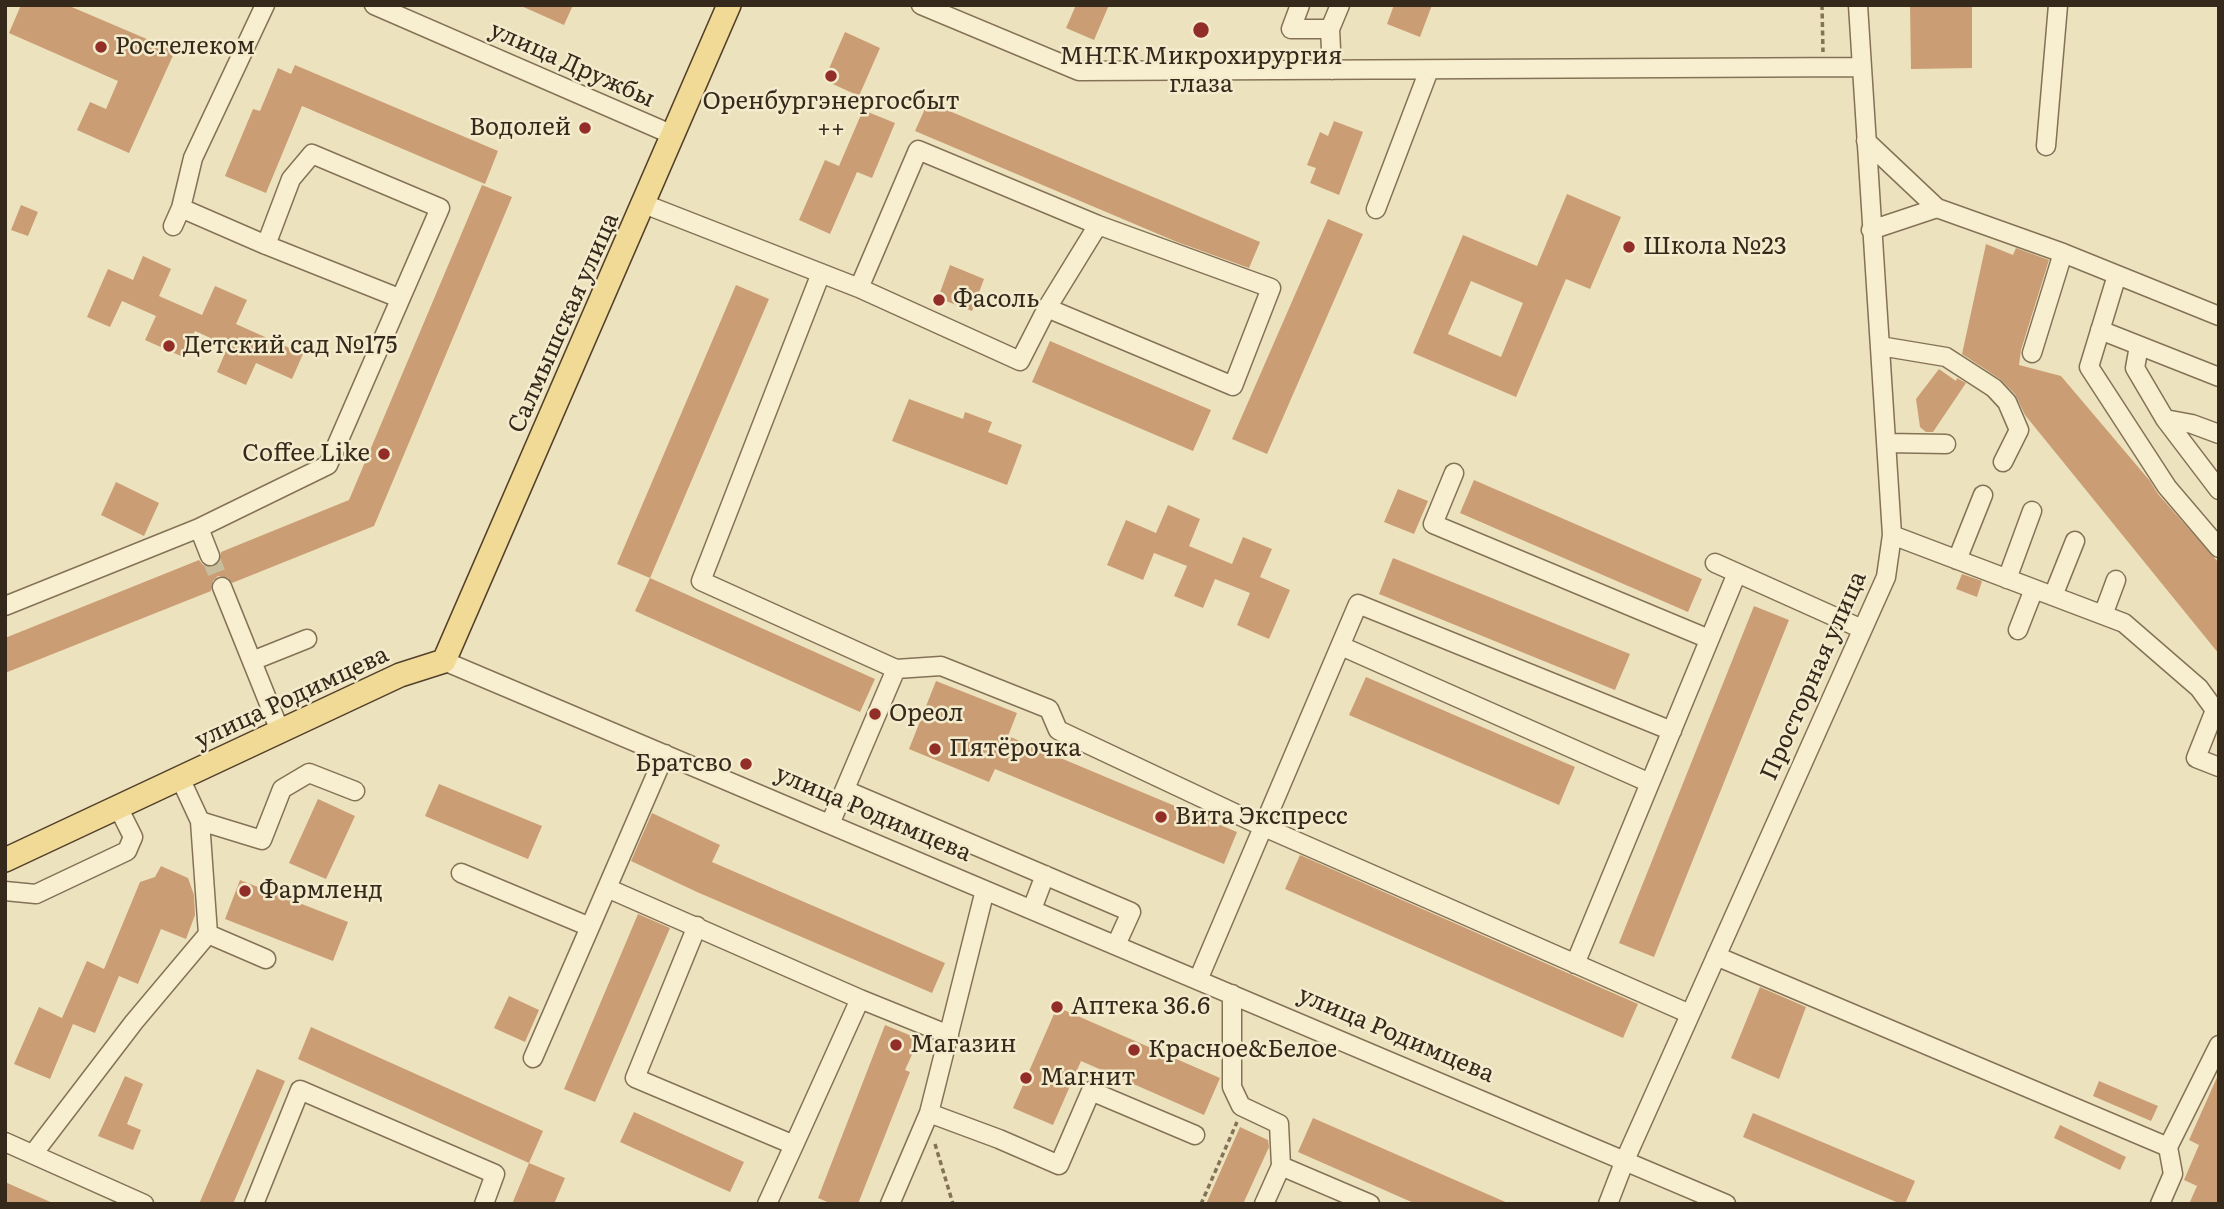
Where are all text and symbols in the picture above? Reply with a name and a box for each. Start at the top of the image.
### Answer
street label: улица Дружбы [485,16,659,114]
marker: МНТК Микрохирургия глаза [1191,20,1211,40]
place label: Ростелеком [115,33,255,61]
marker: Ростелеком [93,39,109,55]
place label: МНТК Микрохирургия глаза [1060,43,1342,99]
marker: Оренбургэнергосбыт ++ [823,68,839,84]
place label: Оренбургэнергосбыт ++ [702,88,960,144]
place label: Водолей [469,114,571,142]
marker: Водолей [577,120,593,136]
street label: Салмышская улица [502,208,626,438]
place label: Школа №23 [1643,233,1787,261]
marker: Школа №23 [1621,239,1637,255]
place label: Фасоль [953,286,1039,314]
marker: Фасоль [931,292,947,308]
place label: Детский сад №175 [183,332,397,360]
marker: Детский сад №175 [161,338,177,354]
place label: Coffee Like [242,440,370,468]
marker: Coffee Like [376,446,392,462]
street label: Просторная улица [1755,567,1873,785]
street label: улица Родимцева [191,640,393,756]
place label: Ореол [889,700,963,728]
marker: Ореол [867,706,883,722]
place label: Пятёрочка [949,735,1081,763]
marker: Пятёрочка [927,741,943,757]
place label: Братсво [635,750,732,778]
marker: Братсво [738,756,754,772]
street label: улица Родимцева [770,760,976,868]
place label: Вита Экспресс [1175,803,1348,831]
marker: Вита Экспресс [1153,809,1169,825]
place label: Фармленд [259,877,383,905]
marker: Фармленд [237,883,253,899]
street label: улица Родимцева [1293,981,1499,1089]
place label: Аптека 36.6 [1071,993,1210,1021]
marker: Аптека 36.6 [1049,999,1065,1015]
place label: Магазин [910,1031,1016,1059]
place label: Красное&Белое [1148,1036,1337,1064]
marker: Магазин [888,1037,904,1053]
marker: Красное&Белое [1126,1042,1142,1058]
place label: Магнит [1040,1064,1135,1092]
marker: Магнит [1018,1070,1034,1086]

